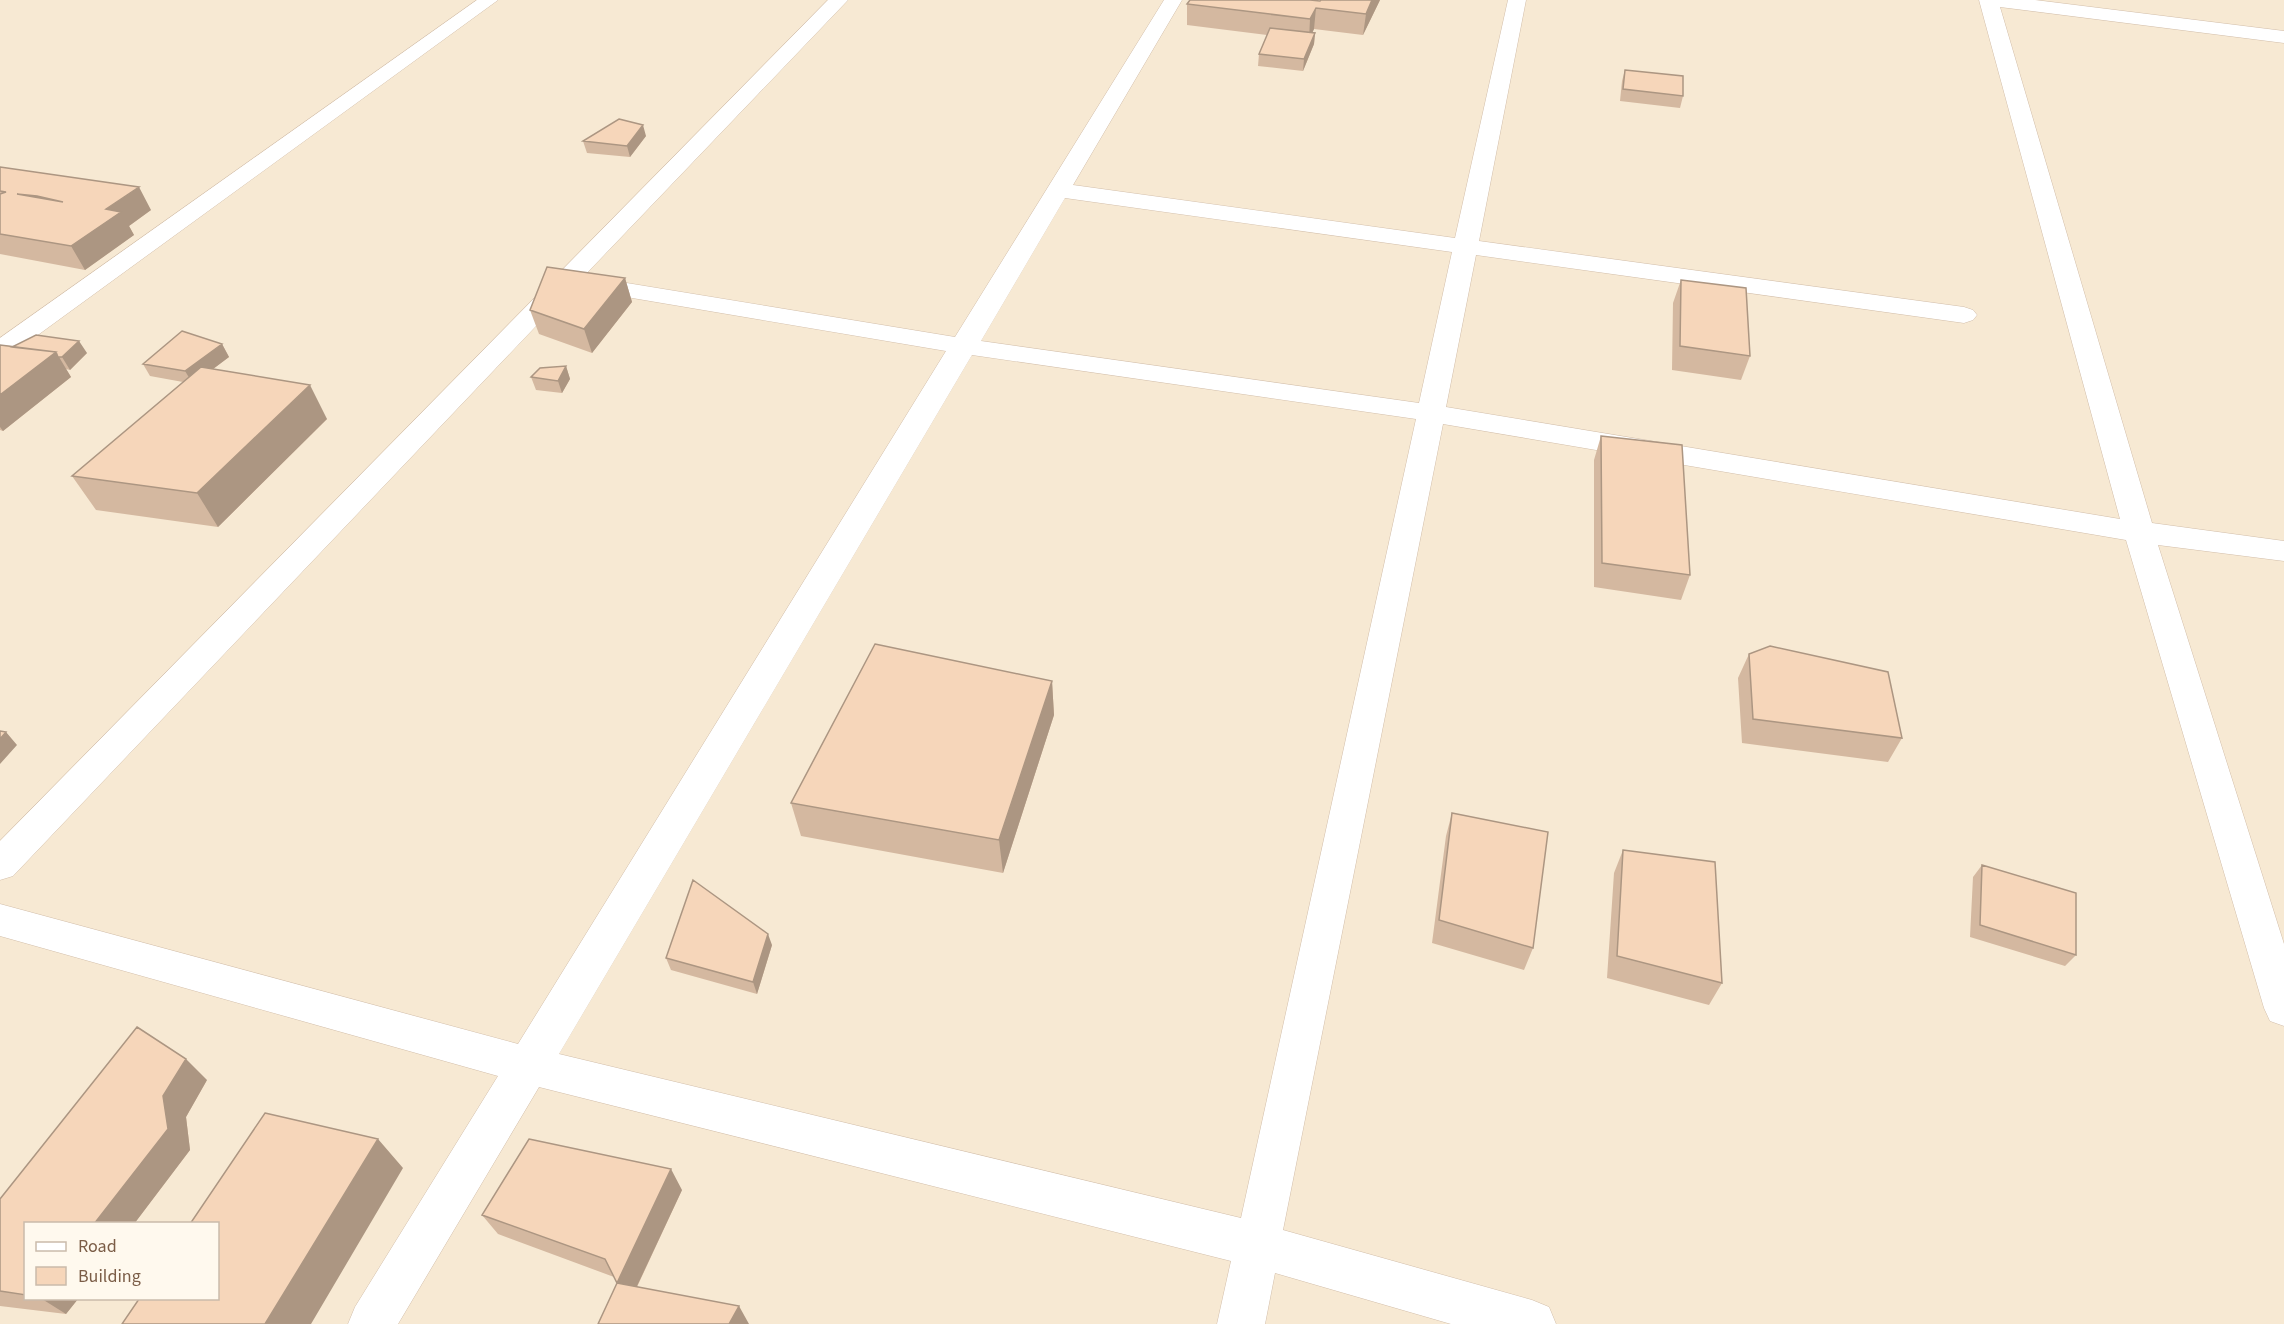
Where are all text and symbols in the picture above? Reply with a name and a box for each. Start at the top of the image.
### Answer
legend [24,1222,219,1300]
text: Road [78,1234,117,1259]
text: Building [78,1264,141,1289]

